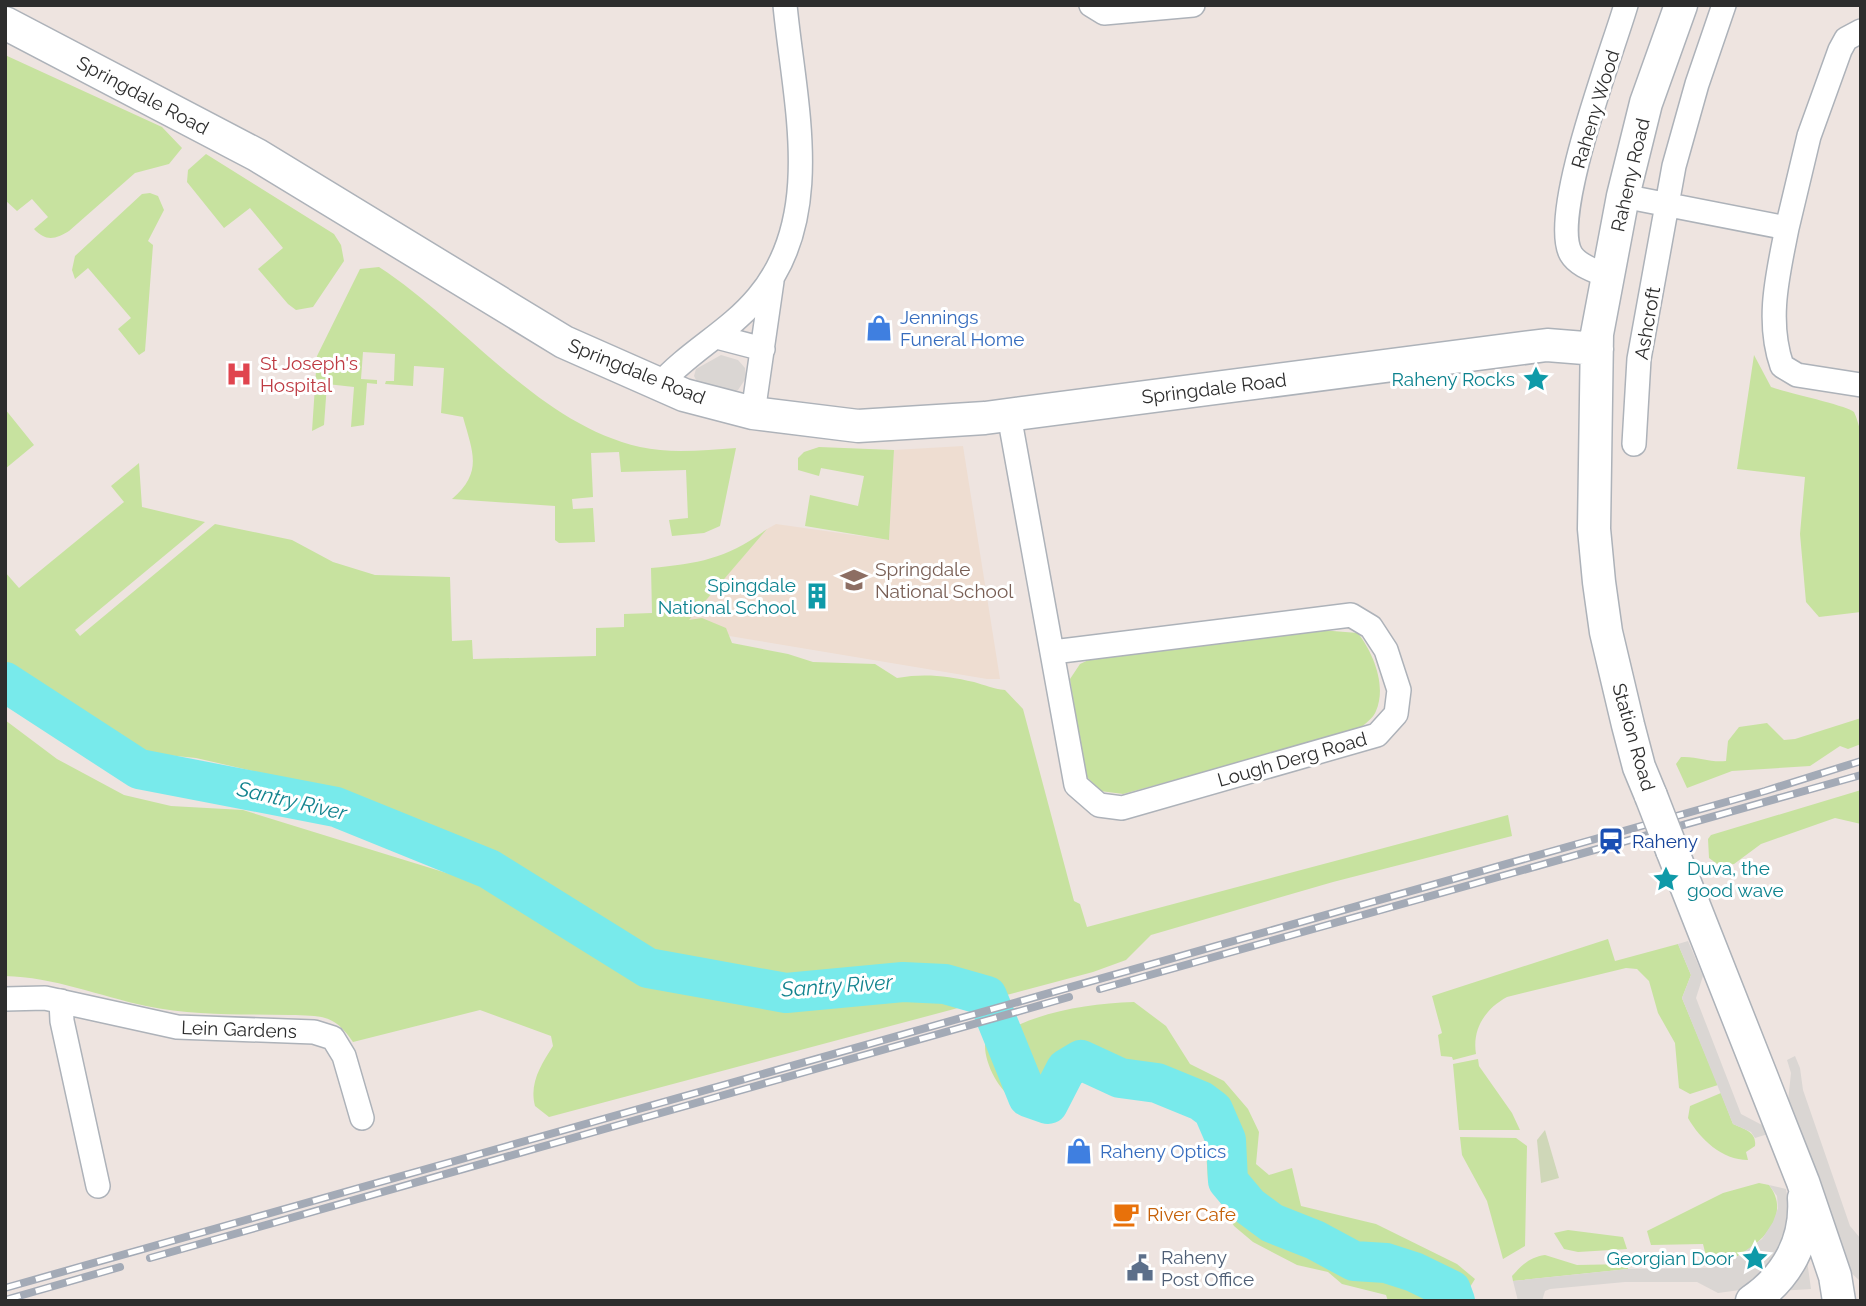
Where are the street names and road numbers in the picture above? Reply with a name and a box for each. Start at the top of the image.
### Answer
street label: Raheny Wood [1567,47,1623,171]
street label: Springdale Road [73,51,213,139]
street label: Raheny Road [1606,116,1654,234]
street label: Ashcroft [1630,284,1664,361]
street label: Springdale Road [565,333,709,409]
street label: Springdale Road [1140,368,1288,408]
street label: Station Road [1608,680,1660,794]
street label: Lough Derg Road [1215,727,1369,791]
street label: Lein Gardens [181,1016,297,1042]

